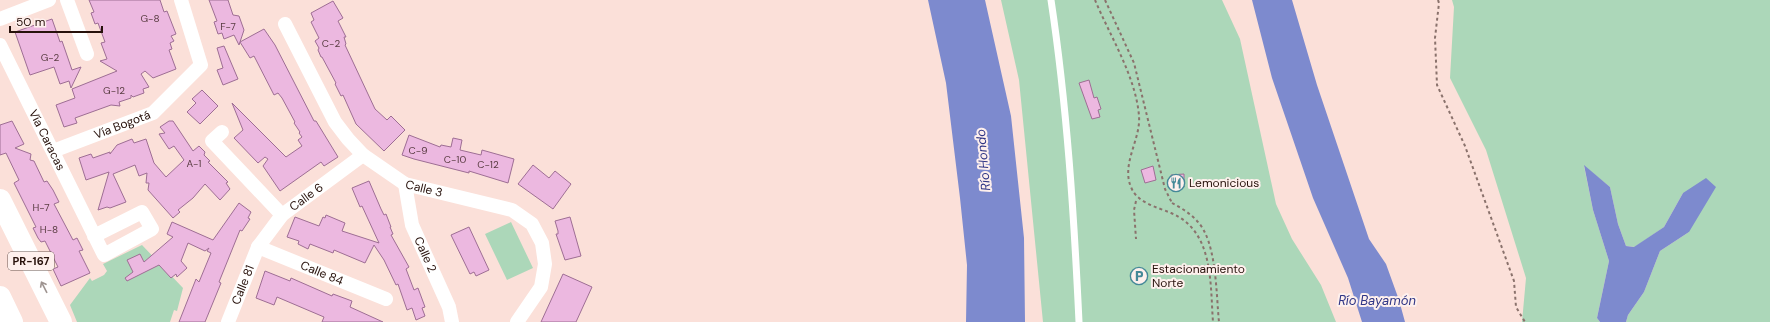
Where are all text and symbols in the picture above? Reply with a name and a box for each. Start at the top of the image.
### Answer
scale bar [10,8,102,34]
house number: G-8 [140,12,160,25]
text: 50 m [16,14,45,30]
house number: F-7 [220,20,236,33]
house number: C-2 [322,37,340,50]
house number: G-2 [41,51,60,64]
house number: G-12 [103,84,125,97]
street label: Vía Caracas [25,107,69,173]
street label: Vía Bogotá [92,107,153,143]
water label: Río Hondo [972,128,994,192]
house number: C-9 [409,144,427,157]
house number: C-10 [444,153,466,166]
house number: A-1 [187,157,201,170]
house number: C-12 [477,158,499,171]
restaurant icon: Lemonicious [1166,173,1186,193]
place label: Lemonicious [1189,175,1259,191]
street label: Calle 3 [404,176,444,201]
street label: Calle 6 [286,179,326,215]
house number: H-7 [33,201,49,214]
house number: H-8 [40,223,58,236]
street label: Calle 2 [410,234,440,275]
road number: PR-167 [8,252,54,270]
street label: Calle 84 [298,257,346,289]
place label: Estacionamiento Norte [1152,261,1245,291]
street label: Calle 81 [228,263,258,307]
parking icon: Estacionamiento Norte [1129,266,1149,286]
one-way arrow [39,281,47,293]
water label: Río Bayamón [1338,292,1416,309]

